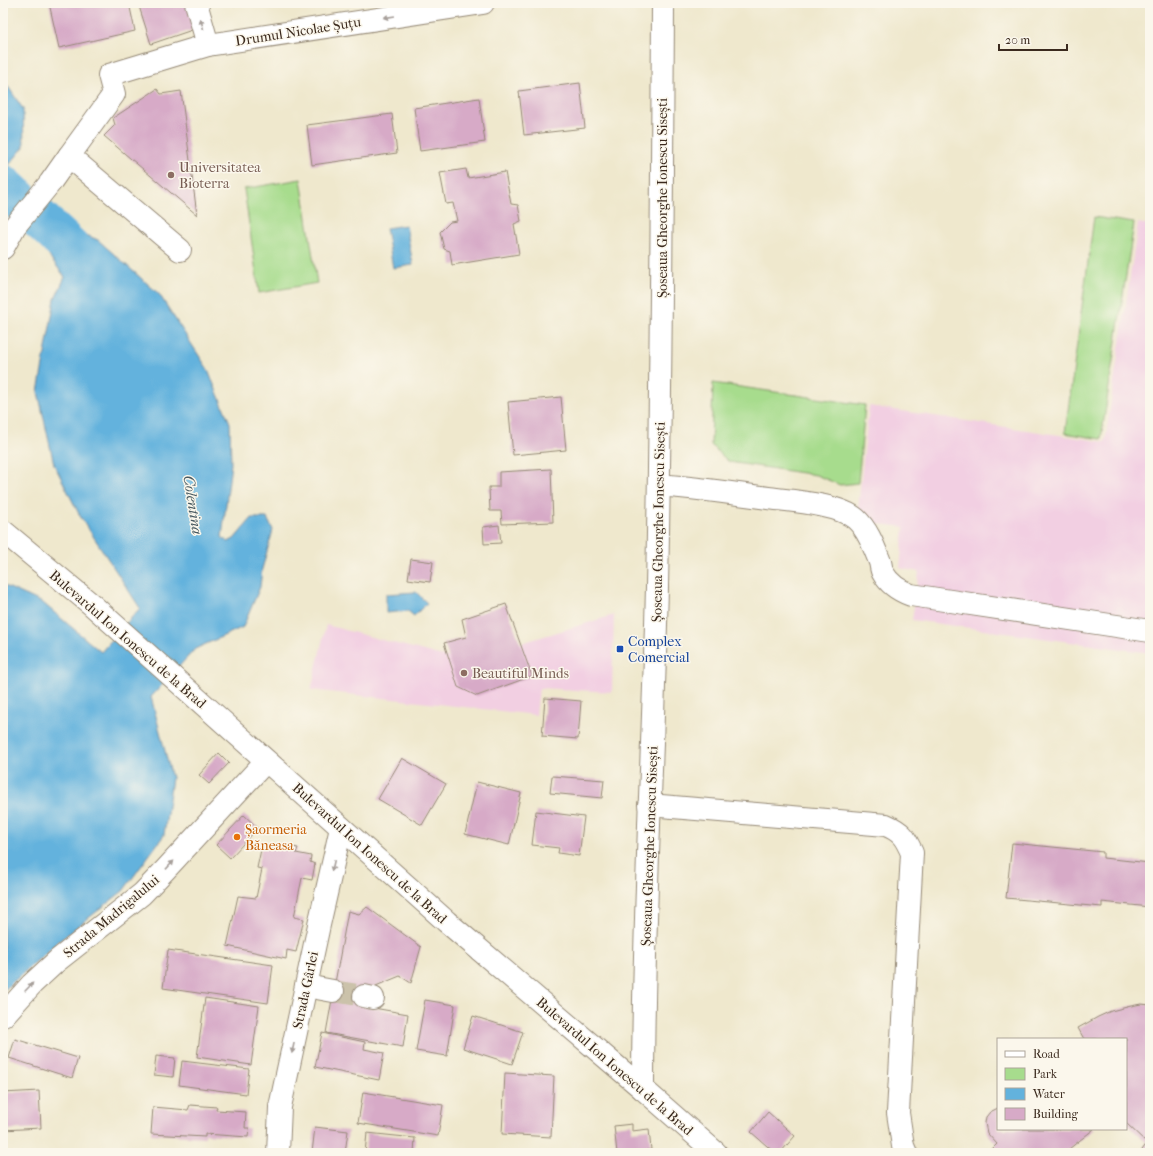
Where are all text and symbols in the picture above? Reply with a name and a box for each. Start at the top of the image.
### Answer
street label: Drumul Nicolae Șuțu [234,13,362,50]
one-way arrow [383,14,396,20]
one-way arrow [199,18,205,30]
scale bar [999,26,1067,52]
text: 20 m [1005,33,1030,47]
street label: Șoseaua Gheorghe Ionescu Sisești [654,98,671,298]
place label: Universitatea Bioterra [179,159,261,192]
marker: Universitatea Bioterra [166,170,176,180]
street label: Șoseaua Gheorghe Ionescu Sisești [648,422,669,622]
water label: Colentina [179,474,207,536]
street label: Bulevardul Ion Ionescu de la Brad [46,567,210,712]
place label: Complex Comercial [628,633,690,666]
marker: Complex Comercial [615,644,625,654]
place label: Beautiful Minds [472,665,569,682]
marker: Beautiful Minds [459,668,469,678]
street label: Șoseaua Gheorghe Ionescu Sisești [638,746,661,946]
street label: Bulevardul Ion Ionescu de la Brad [289,779,451,928]
place label: Șaormeria Băneasa [245,821,307,854]
marker: Șaormeria Băneasa [232,832,242,842]
one-way arrow [165,860,174,870]
one-way arrow [330,861,336,873]
street label: Strada Madrigalului [60,871,163,962]
street label: Strada Gârlei [289,950,322,1030]
one-way arrow [25,982,34,992]
street label: Bulevardul Ion Ionescu de la Brad [533,994,697,1139]
legend [997,1038,1127,1130]
one-way arrow [289,1042,295,1054]
text: Road [1033,1047,1060,1061]
text: Park [1033,1067,1058,1081]
text: Water [1032,1087,1066,1101]
text: Building [1033,1107,1078,1121]

